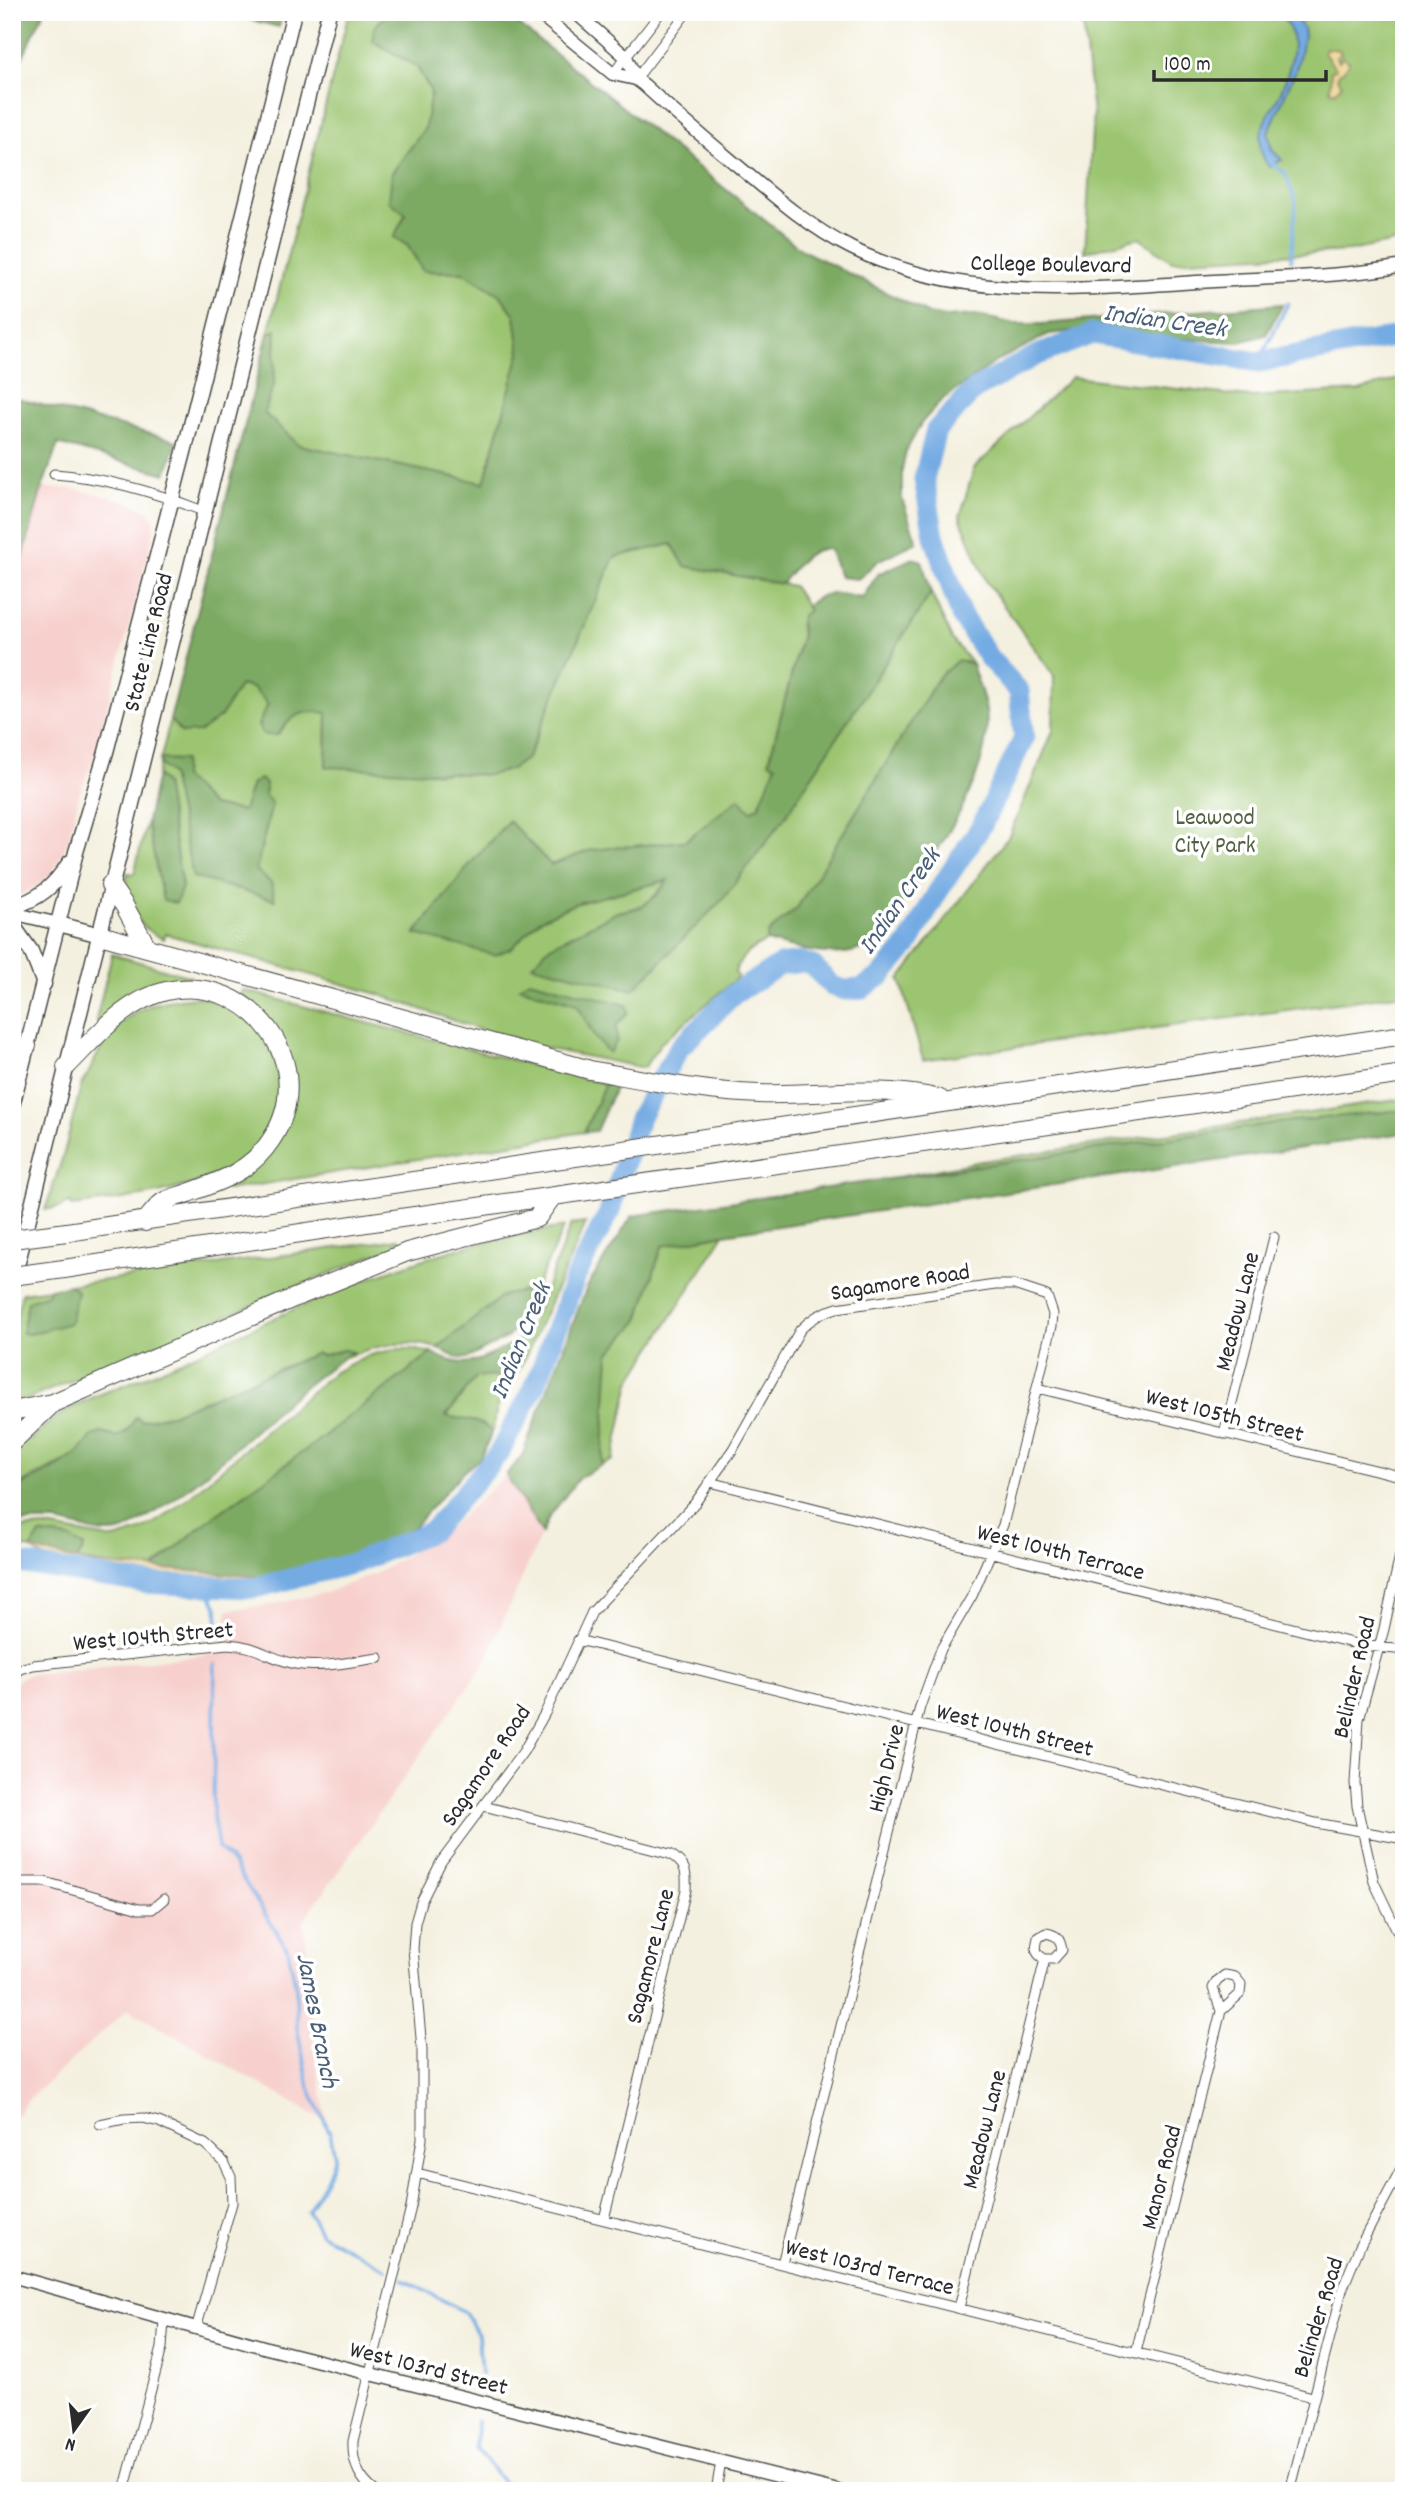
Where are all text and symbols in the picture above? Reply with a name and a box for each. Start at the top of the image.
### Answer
scale bar [1154,38,1325,82]
text: 100 m [1164,51,1211,81]
street label: College Boulevard [970,248,1132,284]
water label: Indian Creek [1101,296,1230,350]
street label: State Line Road [116,570,184,716]
park label: Leawood City Park [1174,802,1256,864]
water label: Indian Creek [850,839,953,963]
street label: Meadow Lane [1208,1249,1270,1375]
street label: Sagamore Road [828,1256,973,1312]
water label: Indian Creek [482,1275,563,1405]
street label: West 105th Street [1142,1381,1307,1453]
street label: West 104th Terrace [973,1517,1148,1591]
street label: Belinder Road [1325,1613,1386,1742]
street label: West 104th Street [72,1614,235,1662]
street label: West 104th Street [932,1696,1097,1768]
street label: Sagamore Road [434,1699,541,1834]
street label: High Drive [861,1721,915,1816]
street label: Sagamore Lane [619,1885,685,2028]
water label: James Branch [284,1950,347,2092]
street label: Meadow Lane [955,2067,1017,2193]
street label: Manor Road [1134,2122,1192,2233]
street label: West 103rd Terrace [781,2232,957,2306]
street label: Belinder Road [1285,2254,1354,2382]
street label: West 103rd Street [346,2334,511,2406]
north arrow [38,2394,108,2464]
text: N [63,2429,79,2457]

